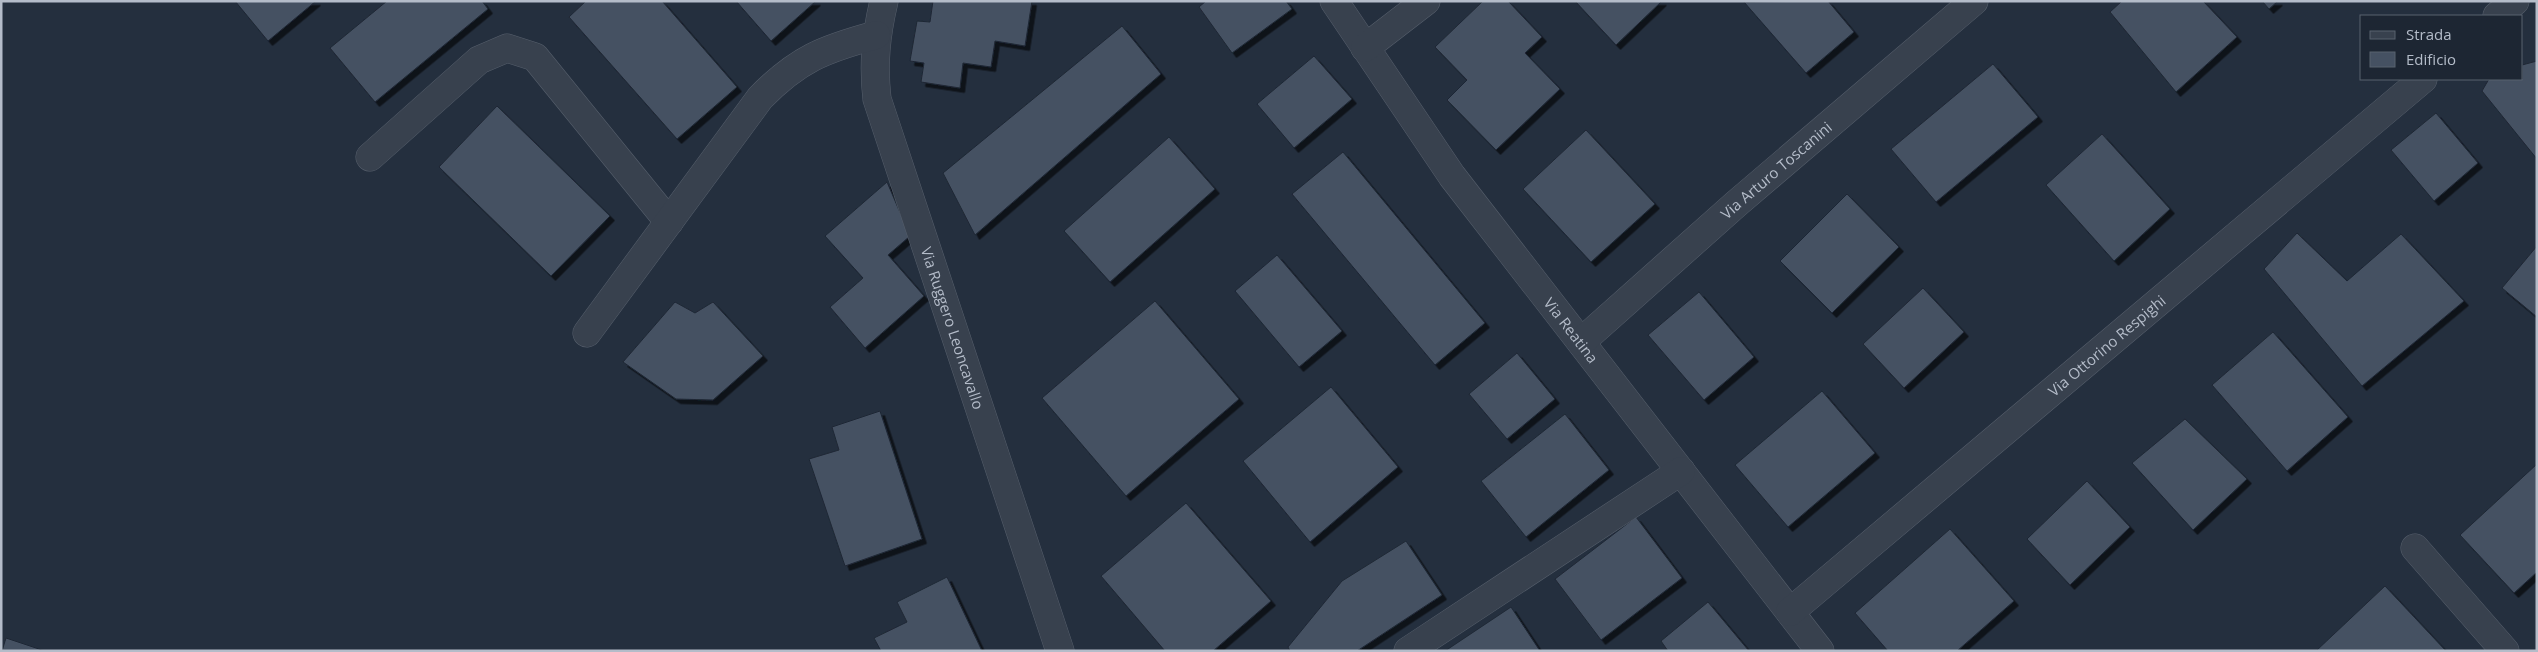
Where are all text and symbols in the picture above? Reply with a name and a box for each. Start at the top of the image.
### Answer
legend [2360,15,2523,80]
text: Strada [2406,24,2452,44]
text: Edificio [2406,49,2456,69]
street label: Via Arturo Toscanini [1716,117,1836,223]
street label: Via Ruggero Leoncavallo [917,244,989,412]
street label: Via Ottorino Respighi [2044,290,2170,400]
street label: Via Reatina [1540,293,1603,367]

